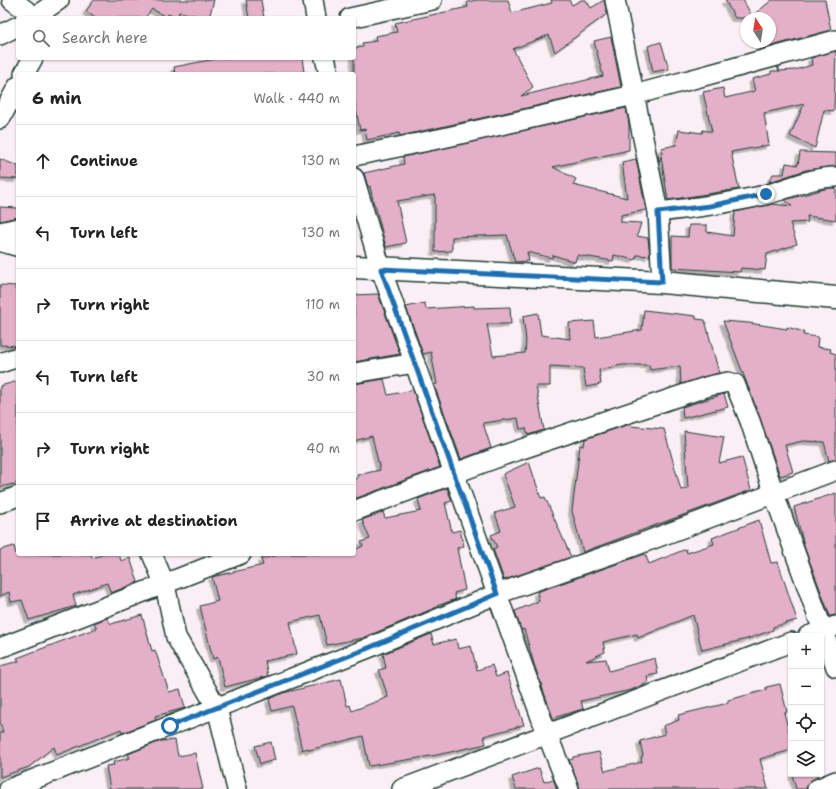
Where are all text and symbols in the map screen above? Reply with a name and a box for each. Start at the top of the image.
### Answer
north arrow [740,12,776,48]
search box [16,16,356,60]
icon: search [30,27,52,49]
text: Search here [62,28,148,48]
text: 6 min [32,87,82,109]
text: Walk · 440 m [254,90,340,107]
icon: ahead [32,150,54,172]
text: Continue [70,151,138,171]
text: 130 m [302,152,340,169]
route end [757,185,775,203]
icon: left [32,222,54,244]
text: Turn left [70,223,138,243]
text: 130 m [302,224,340,241]
icon: right [32,294,54,316]
text: Turn right [70,295,150,315]
text: 110 m [305,296,340,313]
icon: left [32,366,54,388]
text: Turn left [70,367,138,387]
text: 30 m [306,368,340,385]
icon: right [32,438,54,460]
text: Turn right [70,439,150,459]
text: 40 m [306,440,340,457]
icon: arrive [32,510,54,532]
text: Arrive at destination [70,511,238,531]
map controls [788,633,824,777]
button: + [788,633,824,669]
button: − [788,669,824,705]
button: locate [788,705,824,741]
route start [161,717,179,735]
button: layers [788,741,824,777]

